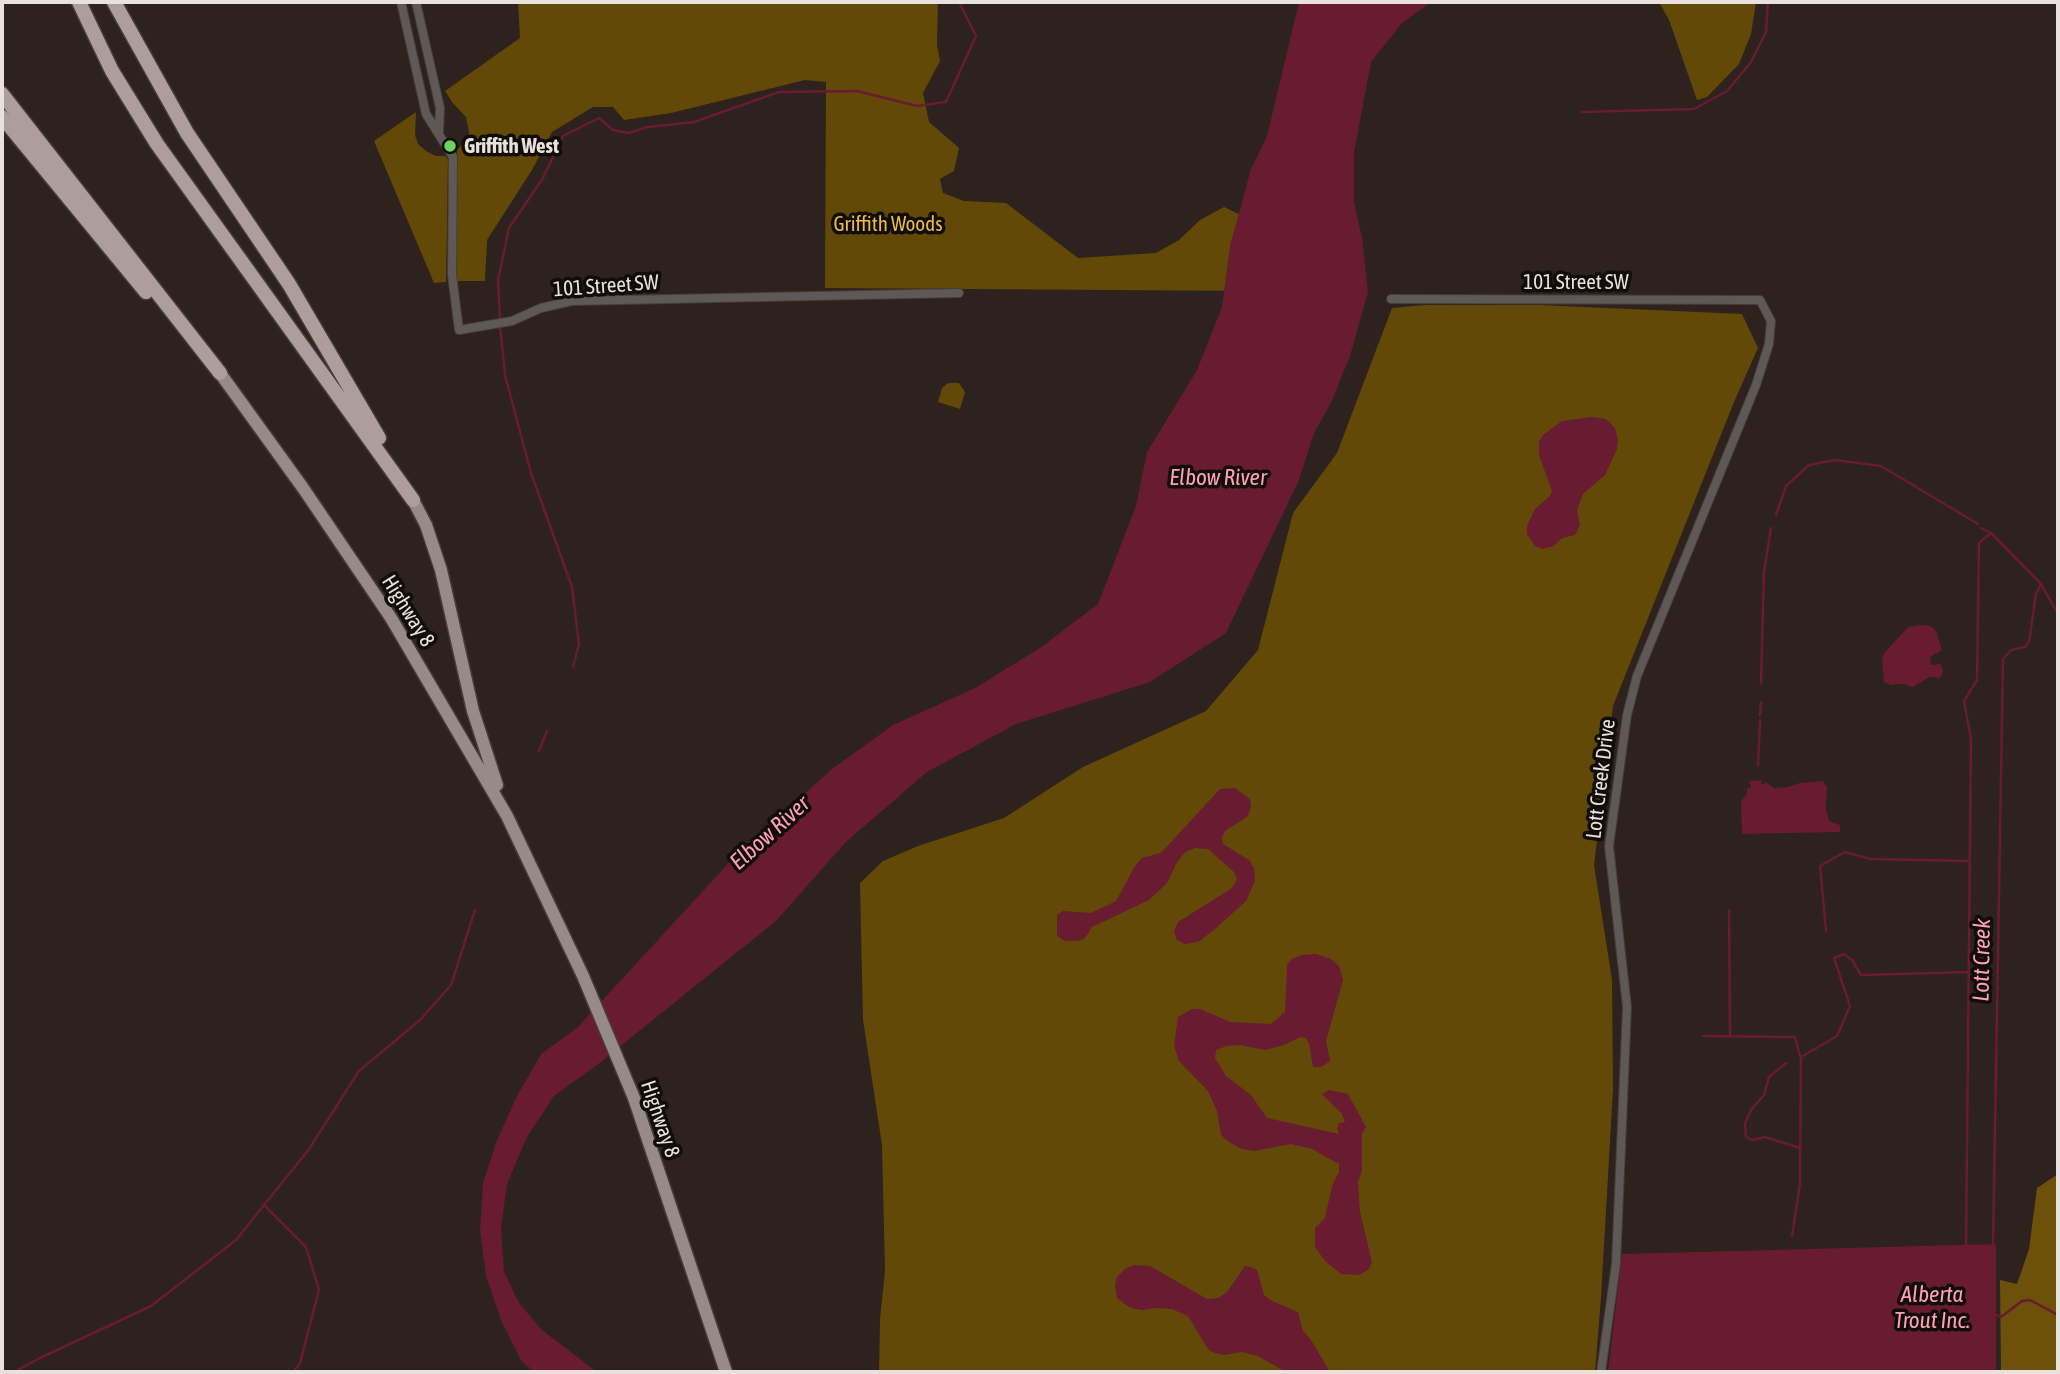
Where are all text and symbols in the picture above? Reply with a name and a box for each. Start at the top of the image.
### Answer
place label: Griffith West [464,133,559,159]
marker: Griffith West [442,138,458,154]
park label: Griffith Woods [833,211,943,237]
street label: 101 Street SW [1523,269,1629,295]
street label: 101 Street SW [553,270,659,302]
water label: Elbow River [1169,464,1267,492]
street label: Highway 8 [376,571,440,651]
street label: Lott Creek Drive [1581,718,1621,840]
water label: Elbow River [725,790,815,876]
water label: Lott Creek [1967,918,1997,1002]
street label: Highway 8 [635,1077,685,1161]
water label: Alberta Trout Inc. [1894,1281,1970,1335]

